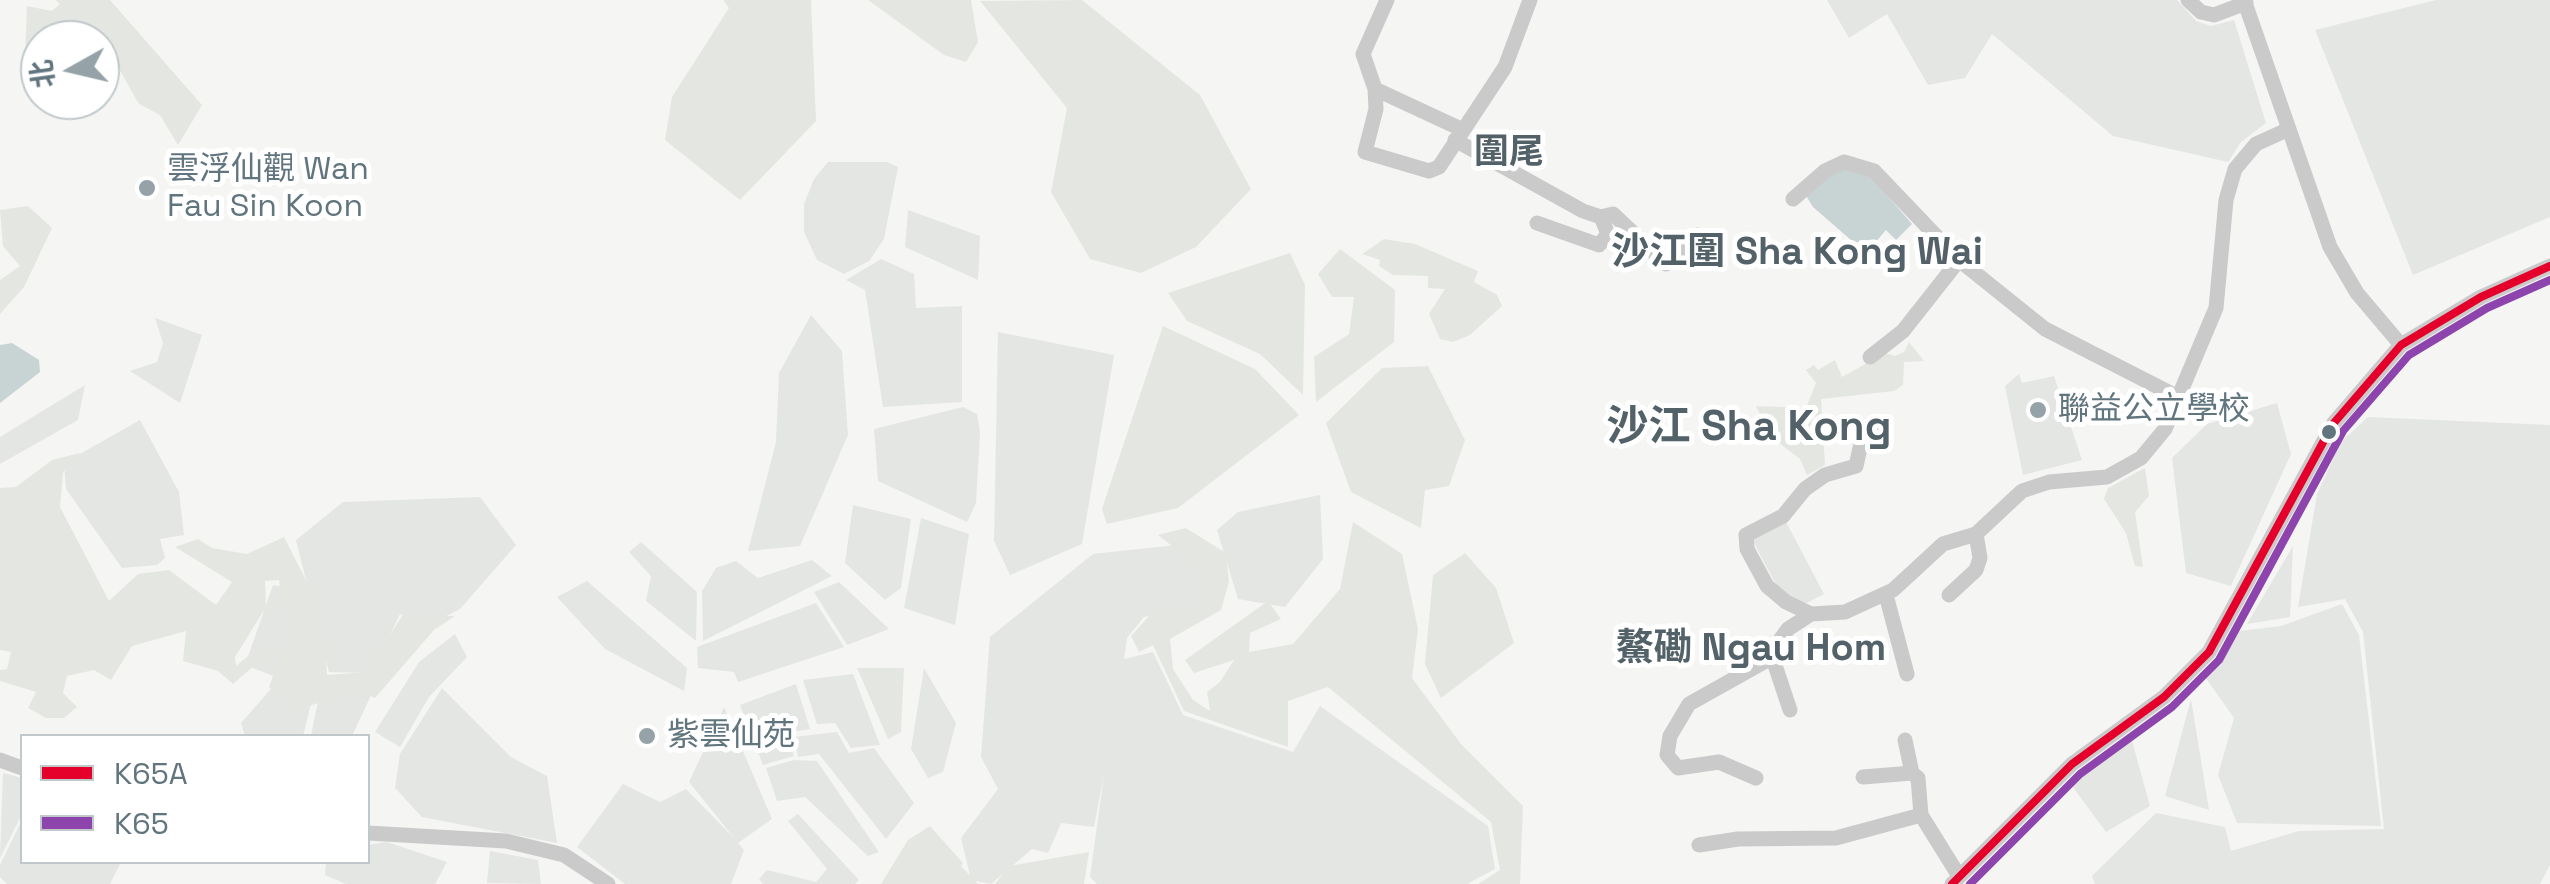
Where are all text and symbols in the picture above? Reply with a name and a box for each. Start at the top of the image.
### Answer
north arrow [20,20,120,120]
text: 北 [22,58,62,90]
district label: 圍尾 [1474,133,1544,175]
place label: 雲浮仙觀 Wan Fau Sin Koon [167,151,369,226]
marker: 雲浮仙觀 Wan Fau Sin Koon [136,177,158,199]
district label: 沙江圍 Sha Kong Wai [1611,231,1983,277]
place label: 聯益公立學校 [2058,391,2250,429]
marker: 聯益公立學校 [2027,399,2049,421]
district label: 沙江 Sha Kong [1606,404,1892,454]
unlabelled marker [2319,422,2339,442]
district label: 鰲磡 Ngau Hom [1616,627,1886,673]
place label: 紫雲仙苑 [667,717,795,755]
marker: 紫雲仙苑 [636,725,658,747]
legend [20,734,370,864]
text: K65A [114,754,188,793]
text: K65 [114,804,169,843]

